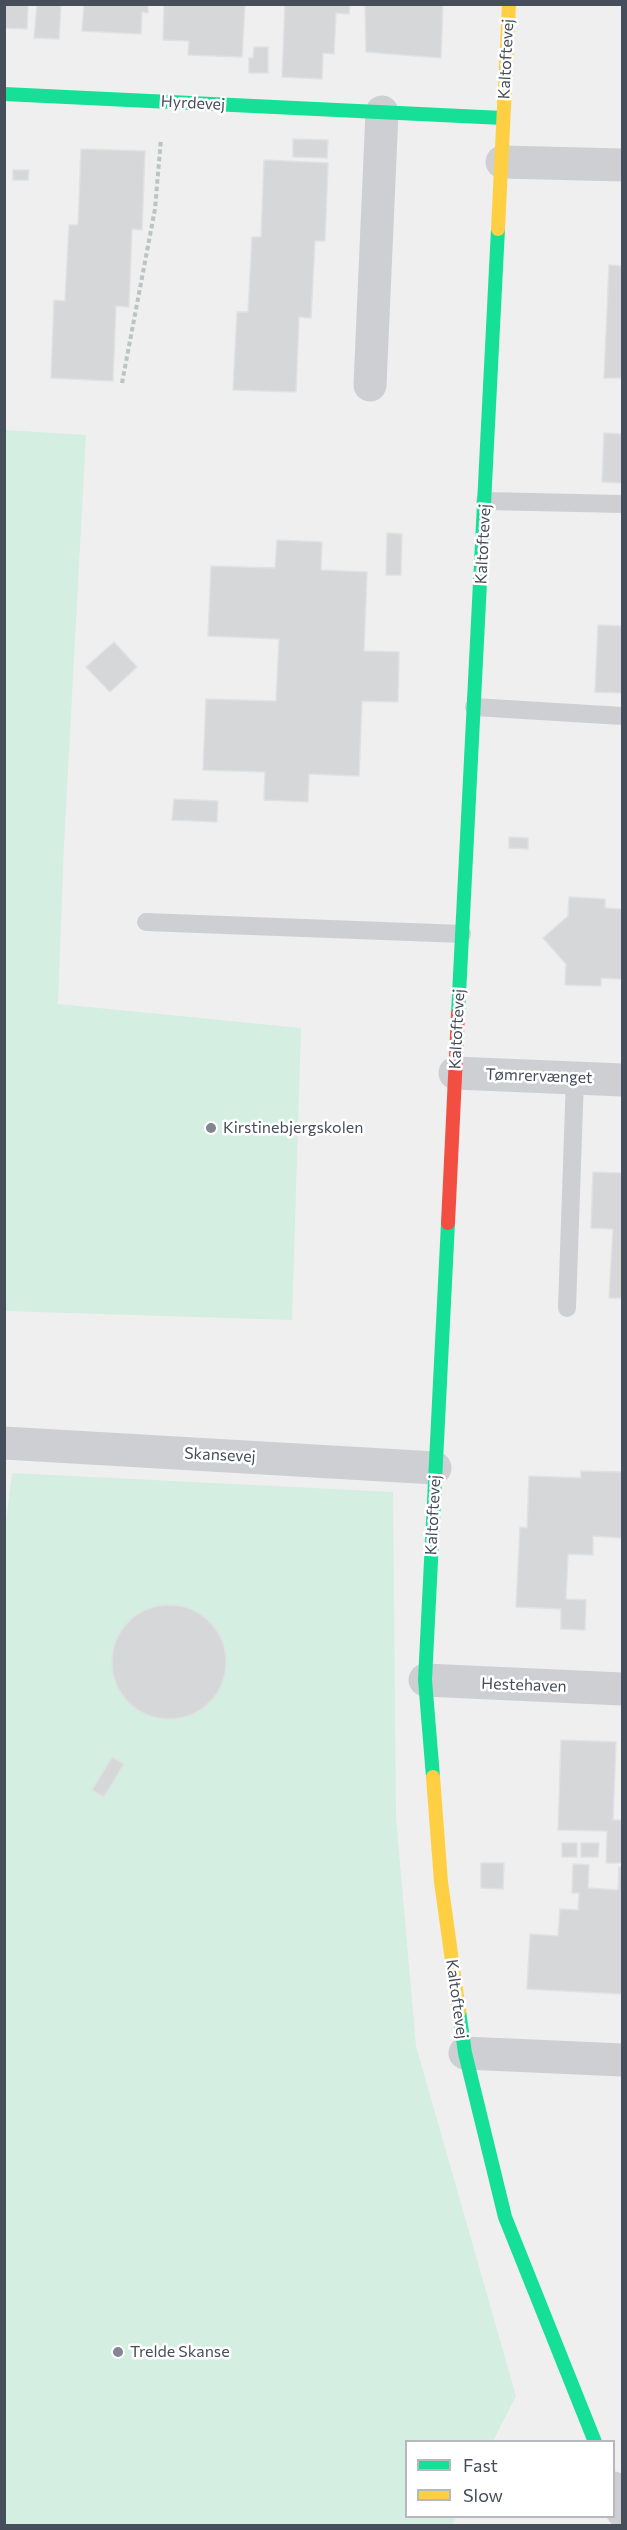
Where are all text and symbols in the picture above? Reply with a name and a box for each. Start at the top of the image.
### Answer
street label: Kaltoftevej [494,18,518,100]
street label: Hyrdevej [160,92,226,114]
street label: Kaltoftevej [471,503,495,585]
street label: Kaltoftevej [445,988,469,1070]
street label: Tømrervænget [485,1065,593,1087]
place label: Kirstinebjergskolen [223,1118,363,1138]
marker: Kirstinebjergskolen [204,1121,218,1135]
street label: Skansevej [184,1444,256,1466]
street label: Kaltoftevej [421,1474,445,1556]
street label: Hestehaven [481,1674,567,1696]
street label: Kaltoftevej [442,1958,472,2040]
place label: Trelde Skanse [130,2342,230,2362]
marker: Trelde Skanse [111,2345,125,2359]
legend [405,2440,615,2518]
text: Fast [463,2454,498,2476]
text: Slow [463,2484,503,2506]

